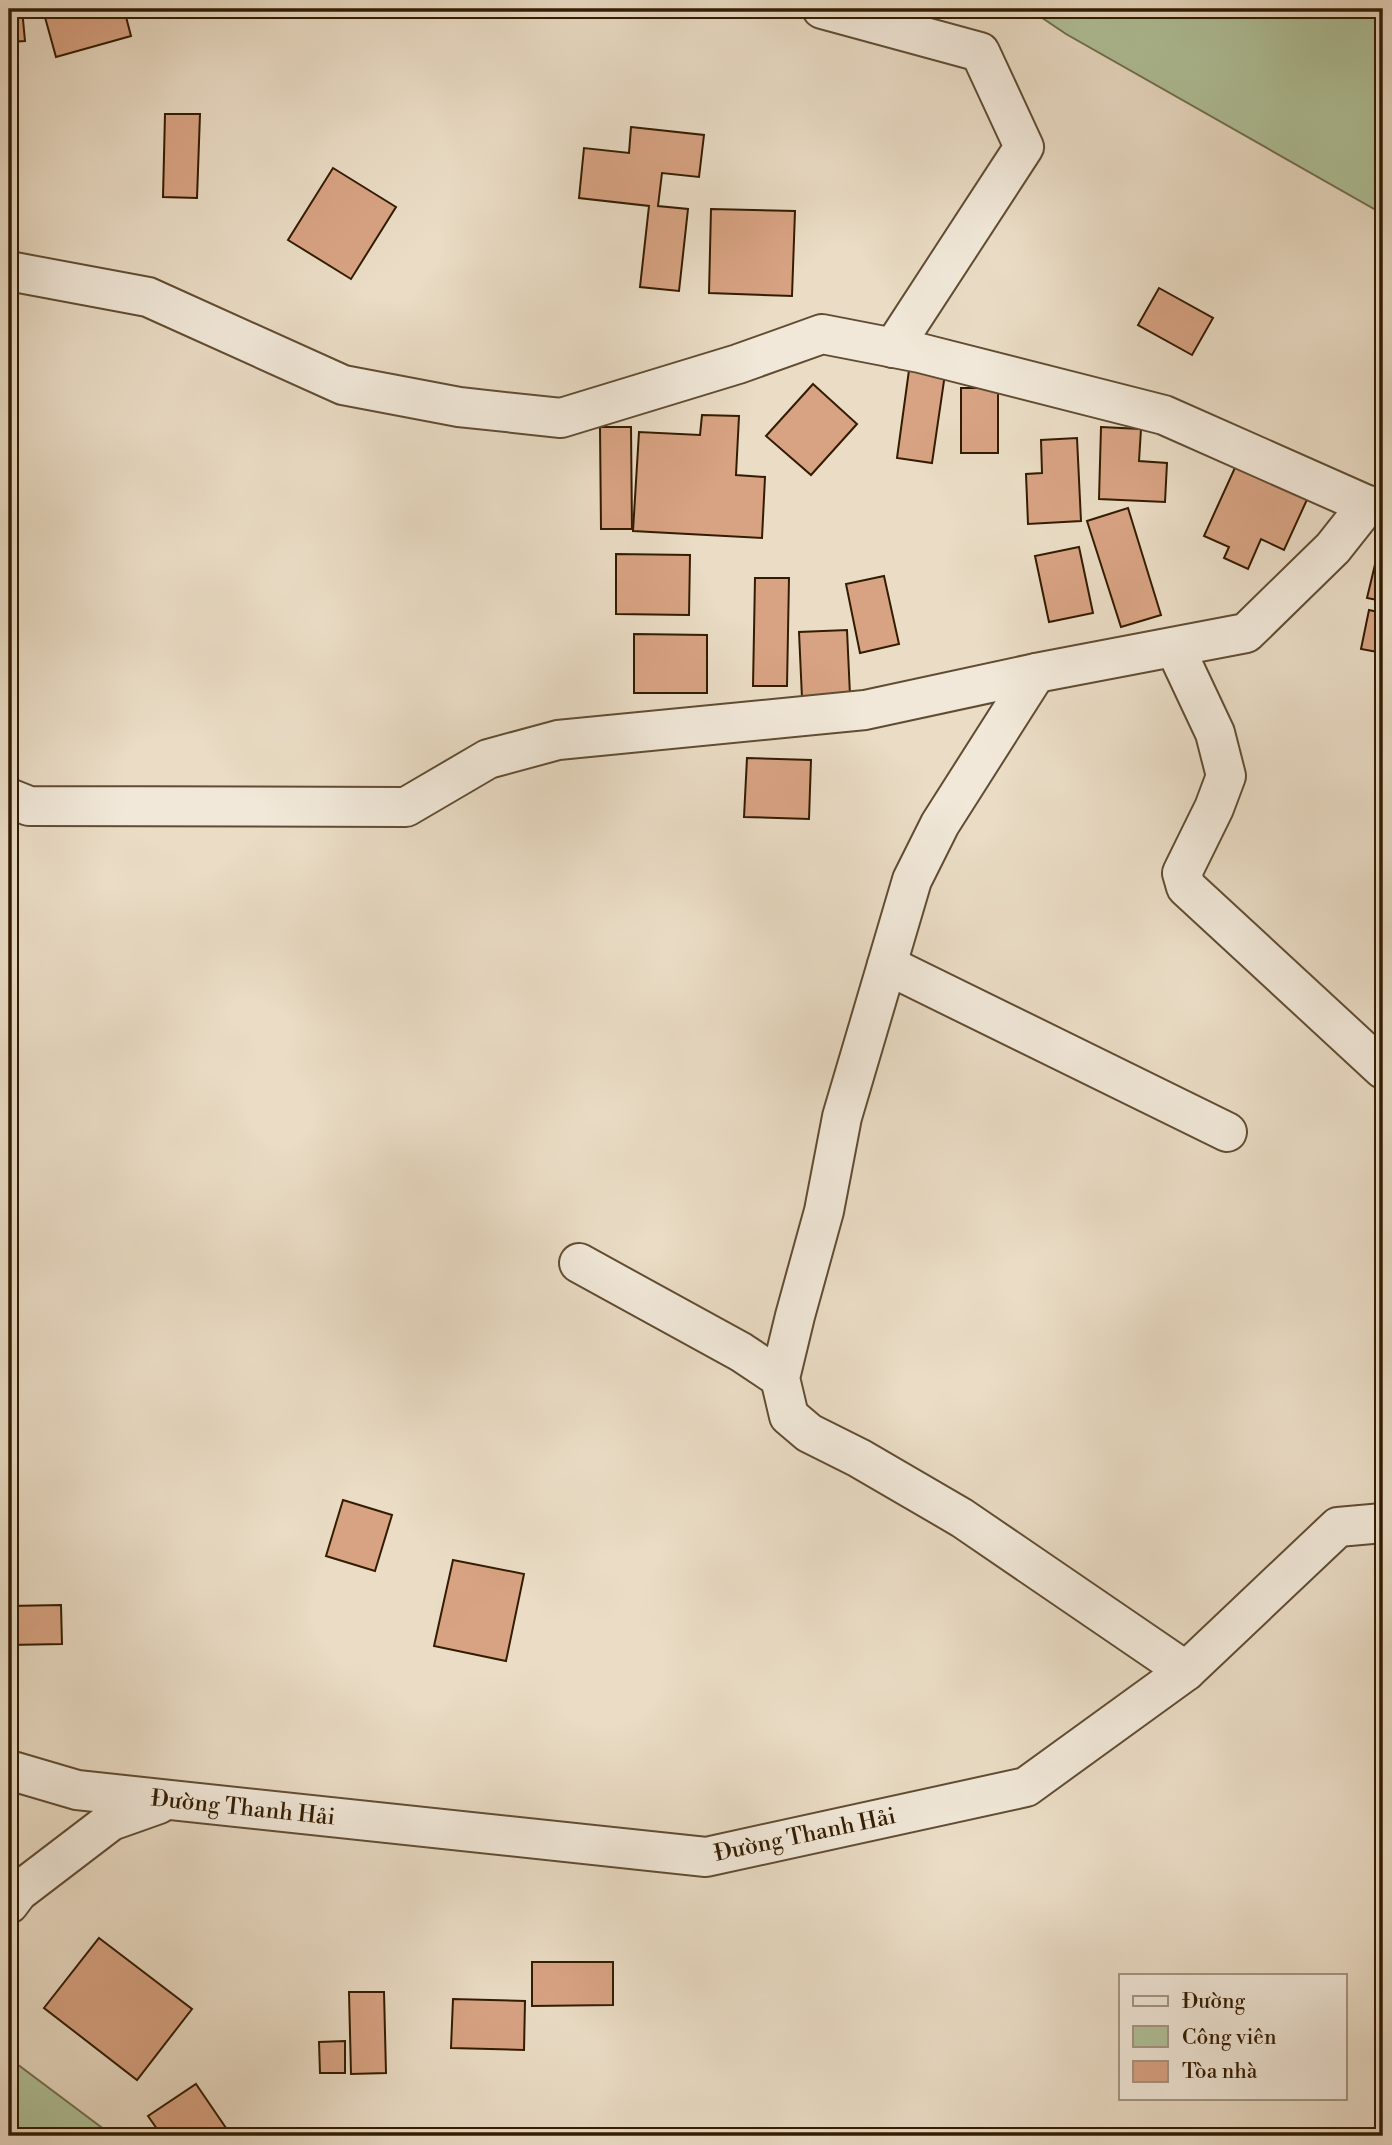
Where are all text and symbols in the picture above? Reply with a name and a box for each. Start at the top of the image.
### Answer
street label: Đường Thanh Hải [149,1784,337,1832]
street label: Đường Thanh Hải [712,1802,898,1868]
legend [1119,1974,1346,2100]
text: Đường [1182,1989,1246,2015]
text: Công viên [1182,2025,1277,2051]
text: Tòa nhà [1182,2059,1258,2085]

